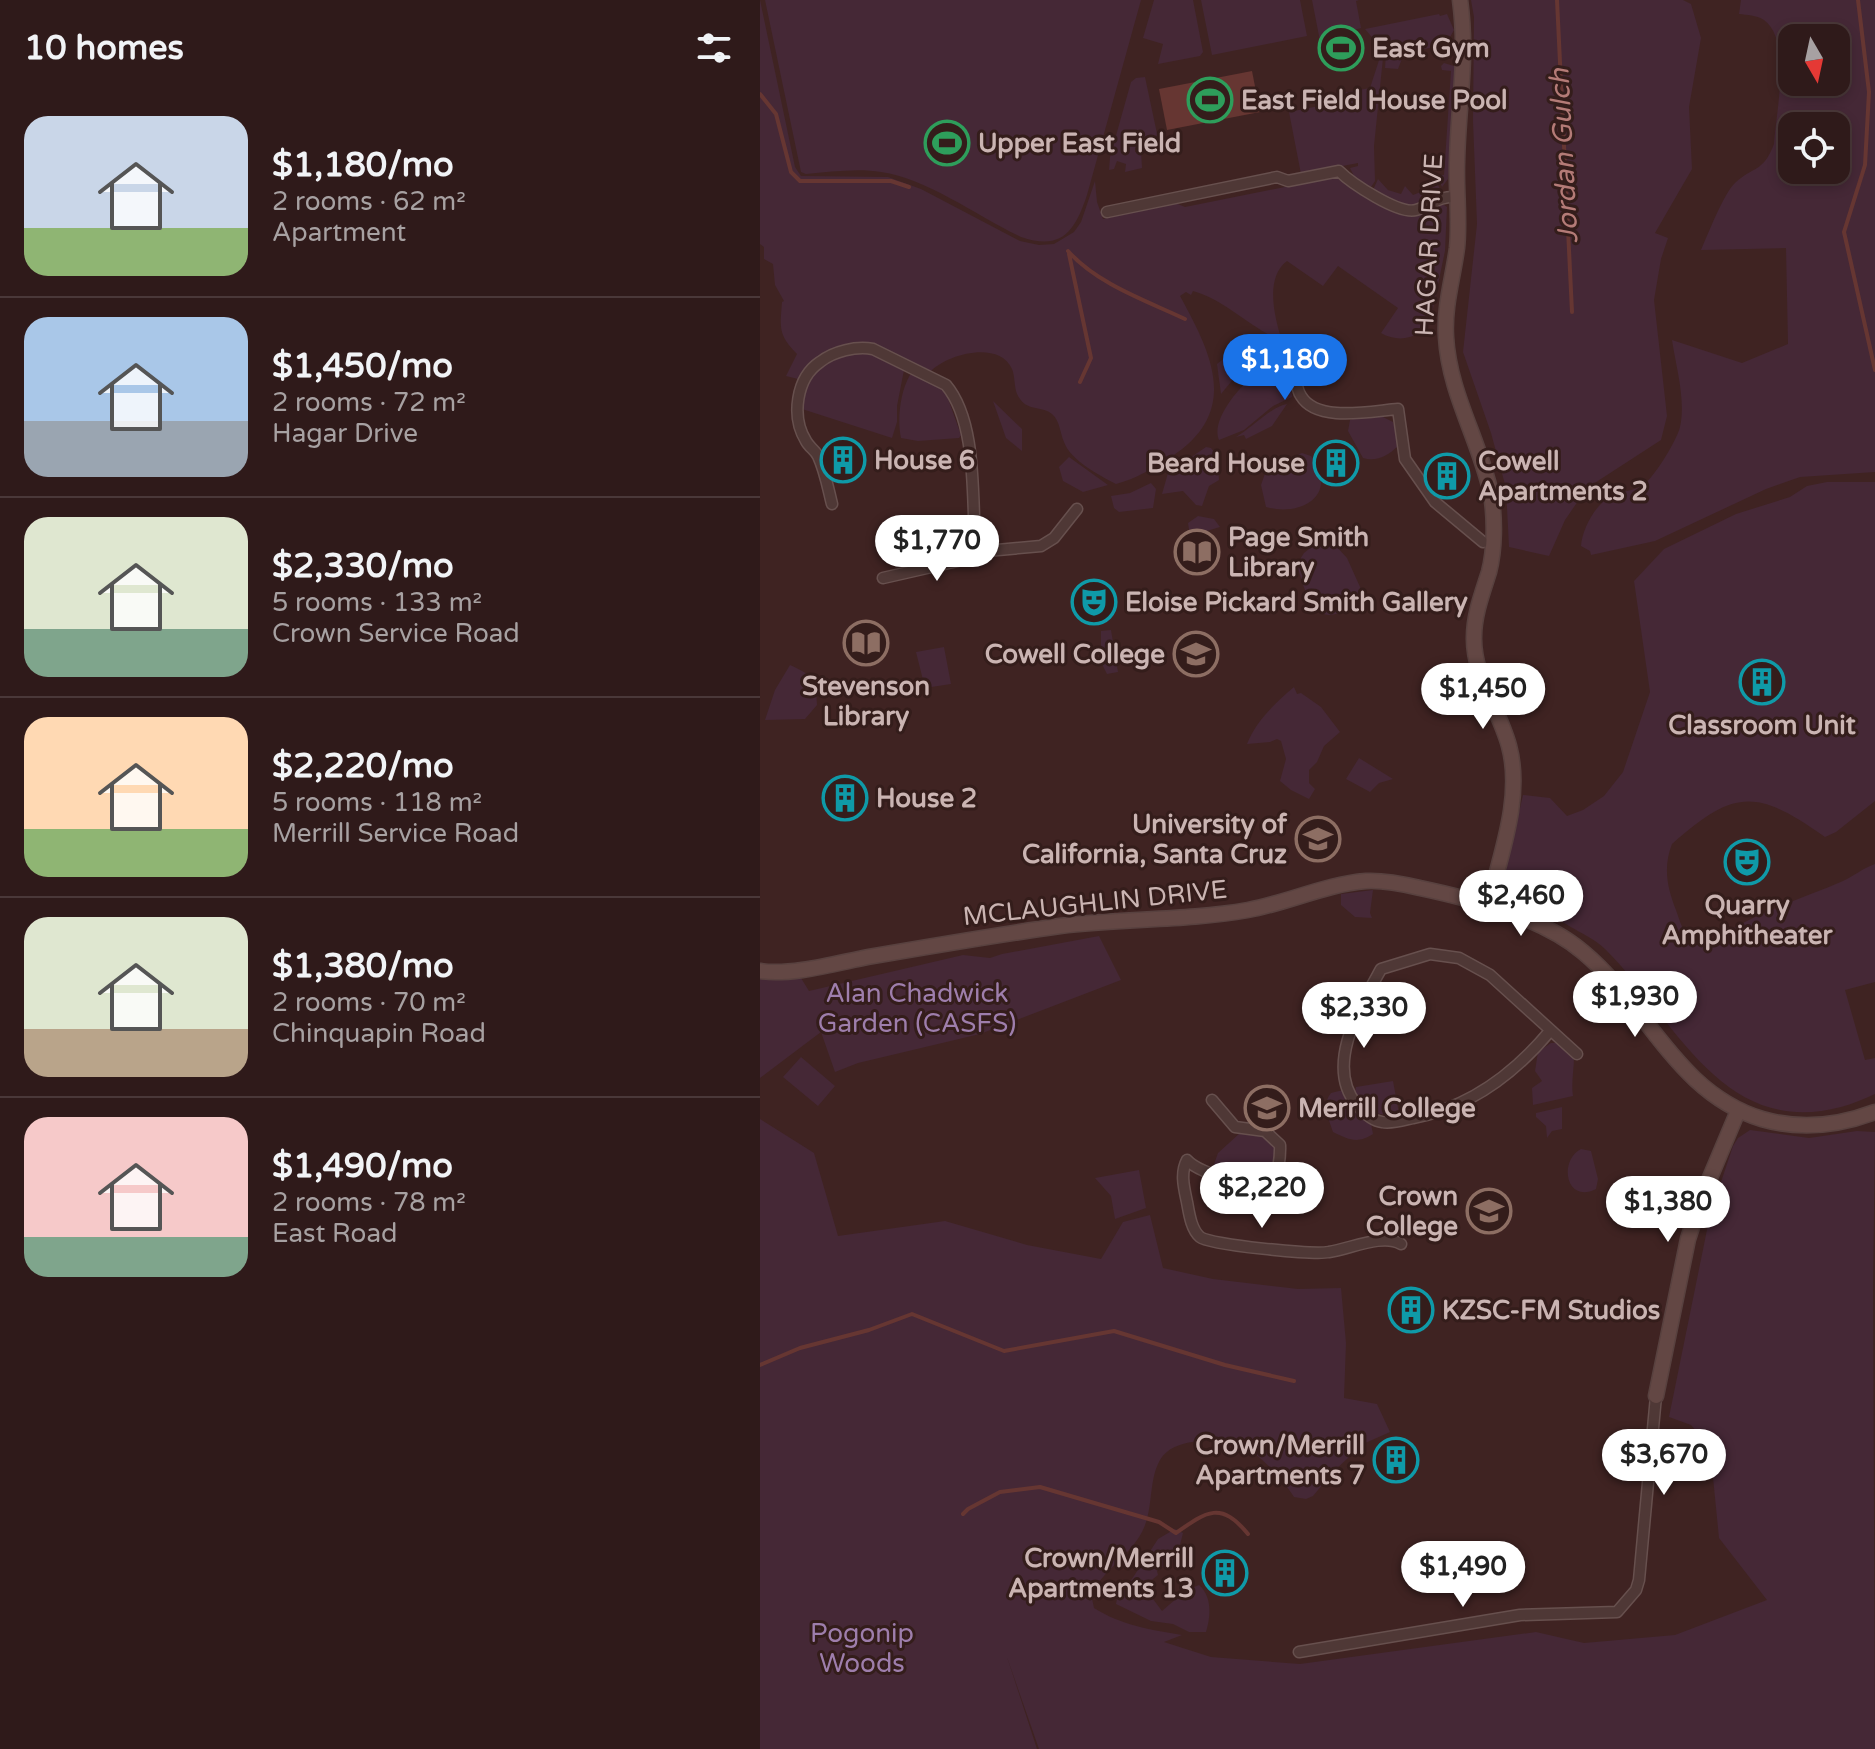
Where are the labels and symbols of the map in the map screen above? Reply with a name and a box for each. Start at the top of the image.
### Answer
sports icon: East Gym [1317,24,1365,72]
north arrow [1778,24,1850,96]
place label: East Gym [1372,33,1490,64]
water label: Jordan Gulch [1542,67,1586,244]
sports icon: East Field House Pool [1186,76,1234,124]
place label: East Field House Pool [1241,85,1508,116]
sports icon: Upper East Field [923,119,971,167]
place label: Upper East Field [978,128,1181,159]
street label: HAGAR DRIVE [1409,153,1449,337]
pin: $1,180 [1220,334,1350,402]
building icon: House 6 [819,436,867,484]
building icon: Beard House [1312,439,1360,487]
place label: House 6 [874,445,975,476]
place label: Cowell Apartments 2 [1478,446,1648,507]
place label: Beard House [1147,448,1305,479]
building icon: Cowell Apartments 2 [1423,452,1471,500]
pin: $1,770 [872,515,1002,583]
place label: Page Smith Library [1228,522,1369,583]
library icon: Page Smith Library [1173,528,1221,576]
theatre icon: Eloise Pickard Smith Gallery [1070,578,1118,626]
place label: Eloise Pickard Smith Gallery [1125,587,1468,618]
library icon: Stevenson Library [842,619,890,667]
school or university icon: Cowell College [1172,630,1220,678]
place label: Cowell College [985,639,1165,670]
building icon: Classroom Unit [1738,658,1786,706]
pin: $1,450 [1418,663,1548,731]
place label: Stevenson Library [802,671,930,732]
place label: Classroom Unit [1668,710,1856,741]
building icon: House 2 [821,774,869,822]
place label: House 2 [876,783,977,814]
place label: University of California, Santa Cruz [1022,809,1288,870]
school or university icon: University of California, Santa Cruz [1294,815,1342,863]
theatre icon: Quarry Amphitheater [1723,838,1771,886]
pin: $2,460 [1456,870,1586,938]
street label: MCLAUGHLIN DRIVE [961,874,1229,932]
place label: Quarry Amphitheater [1661,890,1834,951]
pin: $1,930 [1570,971,1700,1039]
park label: Alan Chadwick Garden (CASFS) [818,978,1016,1039]
pin: $2,330 [1299,982,1429,1050]
school or university icon: Merrill College [1243,1084,1291,1132]
place label: Merrill College [1298,1093,1476,1124]
pin: $2,220 [1197,1162,1327,1230]
pin: $1,380 [1603,1176,1733,1244]
place label: Crown College [1366,1181,1458,1242]
school or university icon: Crown College [1465,1187,1513,1235]
building icon: KZSC-FM Studios [1387,1286,1435,1334]
place label: KZSC-FM Studios [1442,1295,1660,1326]
pin: $3,670 [1599,1429,1729,1497]
place label: Crown/Merrill Apartments 7 [1195,1430,1365,1491]
building icon: Crown/Merrill Apartments 7 [1372,1436,1420,1484]
pin: $1,490 [1398,1541,1528,1609]
place label: Crown/Merrill Apartments 13 [1008,1543,1194,1604]
building icon: Crown/Merrill Apartments 13 [1201,1549,1249,1597]
park label: Pogonip Woods [810,1618,914,1679]

